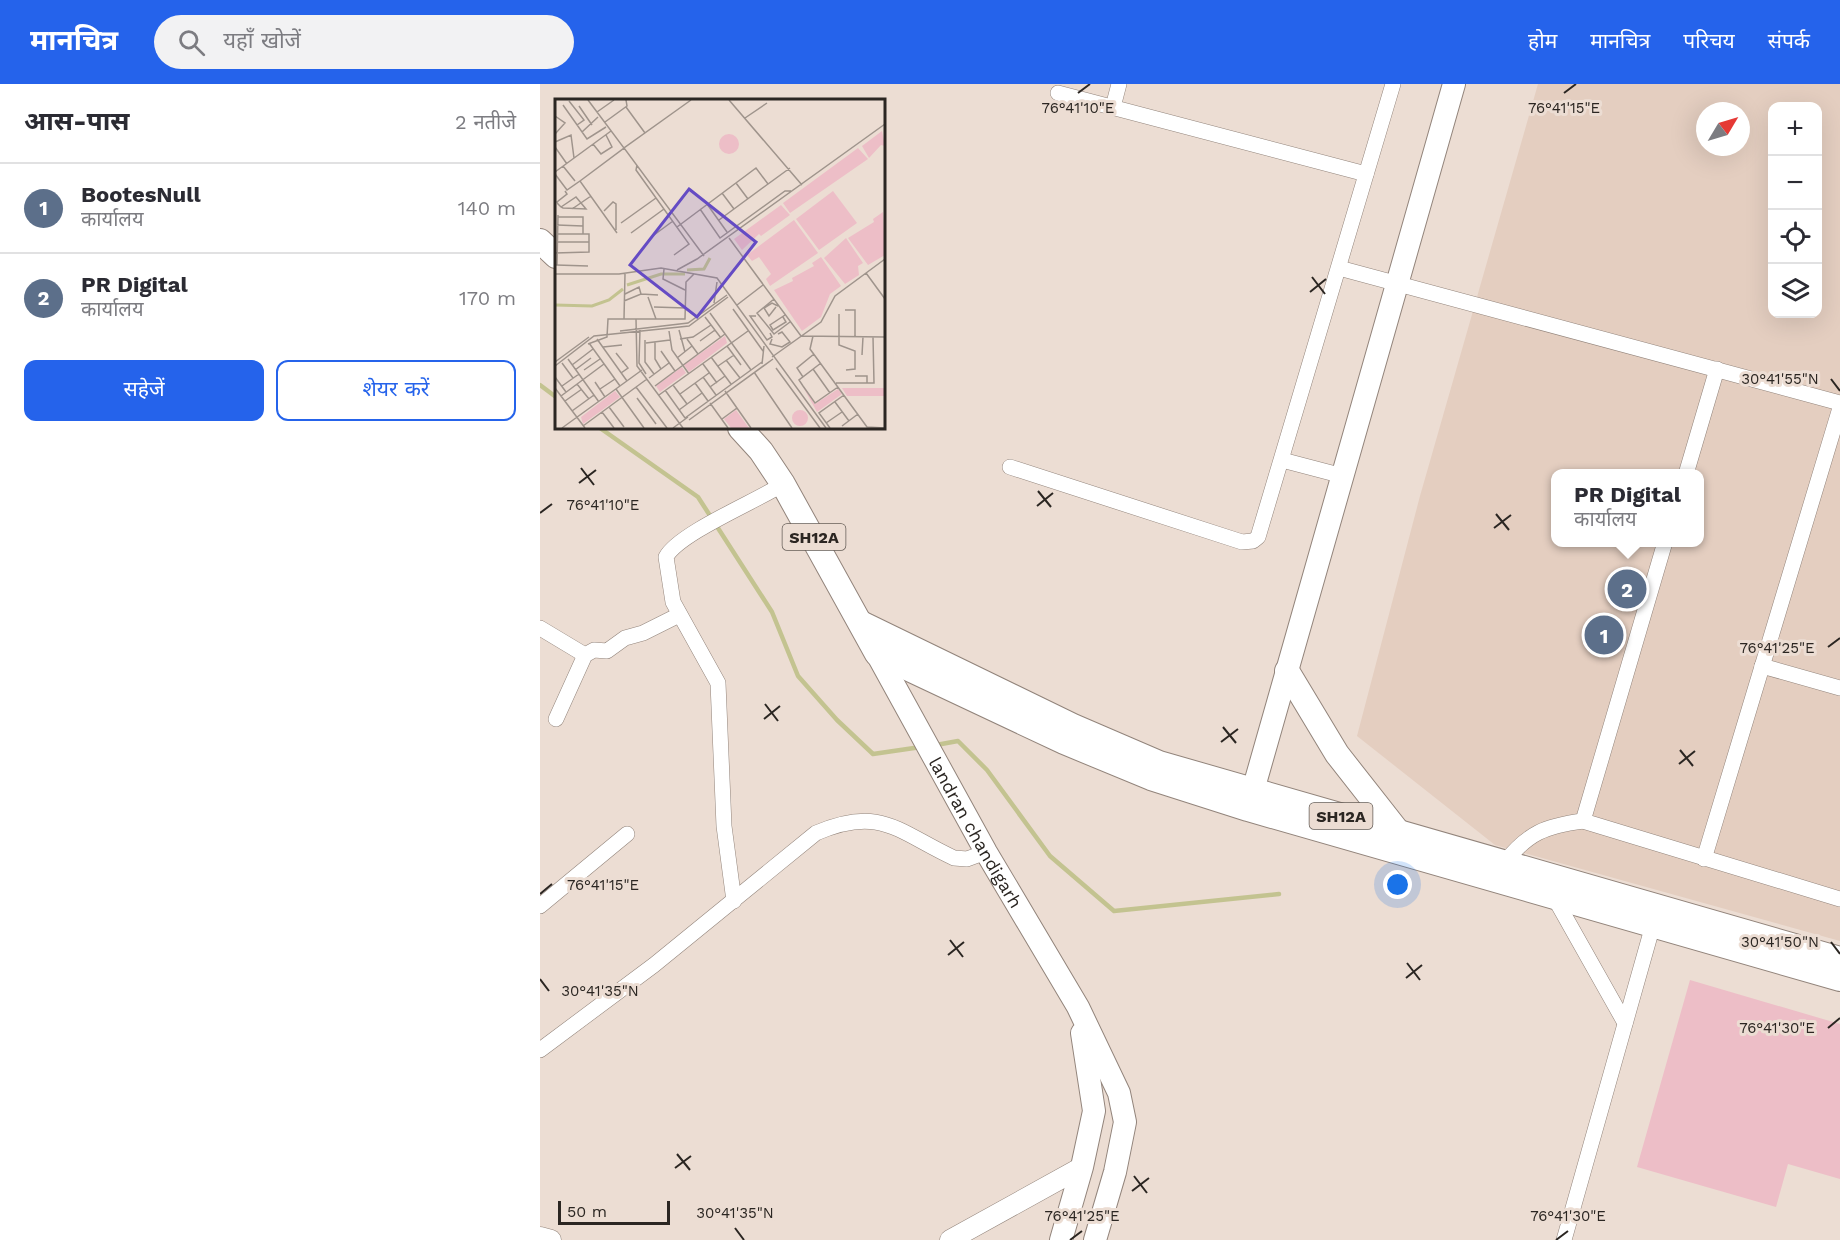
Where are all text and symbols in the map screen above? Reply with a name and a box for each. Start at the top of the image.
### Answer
search box [154,15,574,69]
text: मानचित्र [30,24,118,57]
icon: search [175,26,208,59]
text: यहाँ खोजें [223,28,301,53]
text: होम [1528,28,1557,53]
text: मानचित्र [1590,28,1650,53]
text: परिचय [1683,28,1735,53]
text: संपर्क [1768,28,1810,53]
inset map [555,99,885,429]
text: 76°41'10"E [1042,99,1114,117]
text: 76°41'15"E [1528,99,1600,117]
north arrow [1696,102,1750,156]
map controls [1768,102,1822,318]
button: + [1768,102,1822,156]
text: आस-पास [24,106,130,136]
text: 2 नतीजे [455,110,516,134]
button: − [1768,156,1822,210]
text: BootesNull [81,182,201,207]
text: 1 [39,196,48,220]
text: 140 m [458,196,516,220]
text: कार्यालय [81,207,143,231]
button: locate [1768,210,1822,264]
button: layers [1768,264,1822,318]
text: PR Digital [81,272,188,297]
text: 2 [38,286,49,310]
text: 170 m [459,286,516,310]
text: कार्यालय [81,297,143,321]
button: सहेजें [24,360,264,421]
button: शेयर करें [276,360,516,421]
text: 30°41'55"N [1741,370,1819,388]
popup [1551,469,1704,547]
text: PR Digital [1574,482,1681,507]
text: 76°41'10"E [567,496,639,514]
text: कार्यालय [1574,507,1637,531]
road number: SH12A [782,524,846,550]
pin: 2 [1608,566,1646,612]
pin: 1 [1584,612,1624,658]
text: 76°41'25"E [1739,639,1815,657]
street label: landran chandigarh [925,753,1027,911]
road number: SH12A [1310,803,1372,829]
your location [1383,870,1412,899]
text: 76°41'15"E [567,876,639,894]
text: 30°41'50"N [1741,933,1819,951]
text: 30°41'35"N [561,982,639,1000]
text: 76°41'30"E [1739,1019,1815,1037]
scale bar [558,1198,670,1226]
text: 50 m [567,1202,607,1221]
text: 30°41'35"N [696,1204,774,1222]
text: 76°41'25"E [1044,1207,1120,1225]
text: 76°41'30"E [1530,1207,1606,1225]

